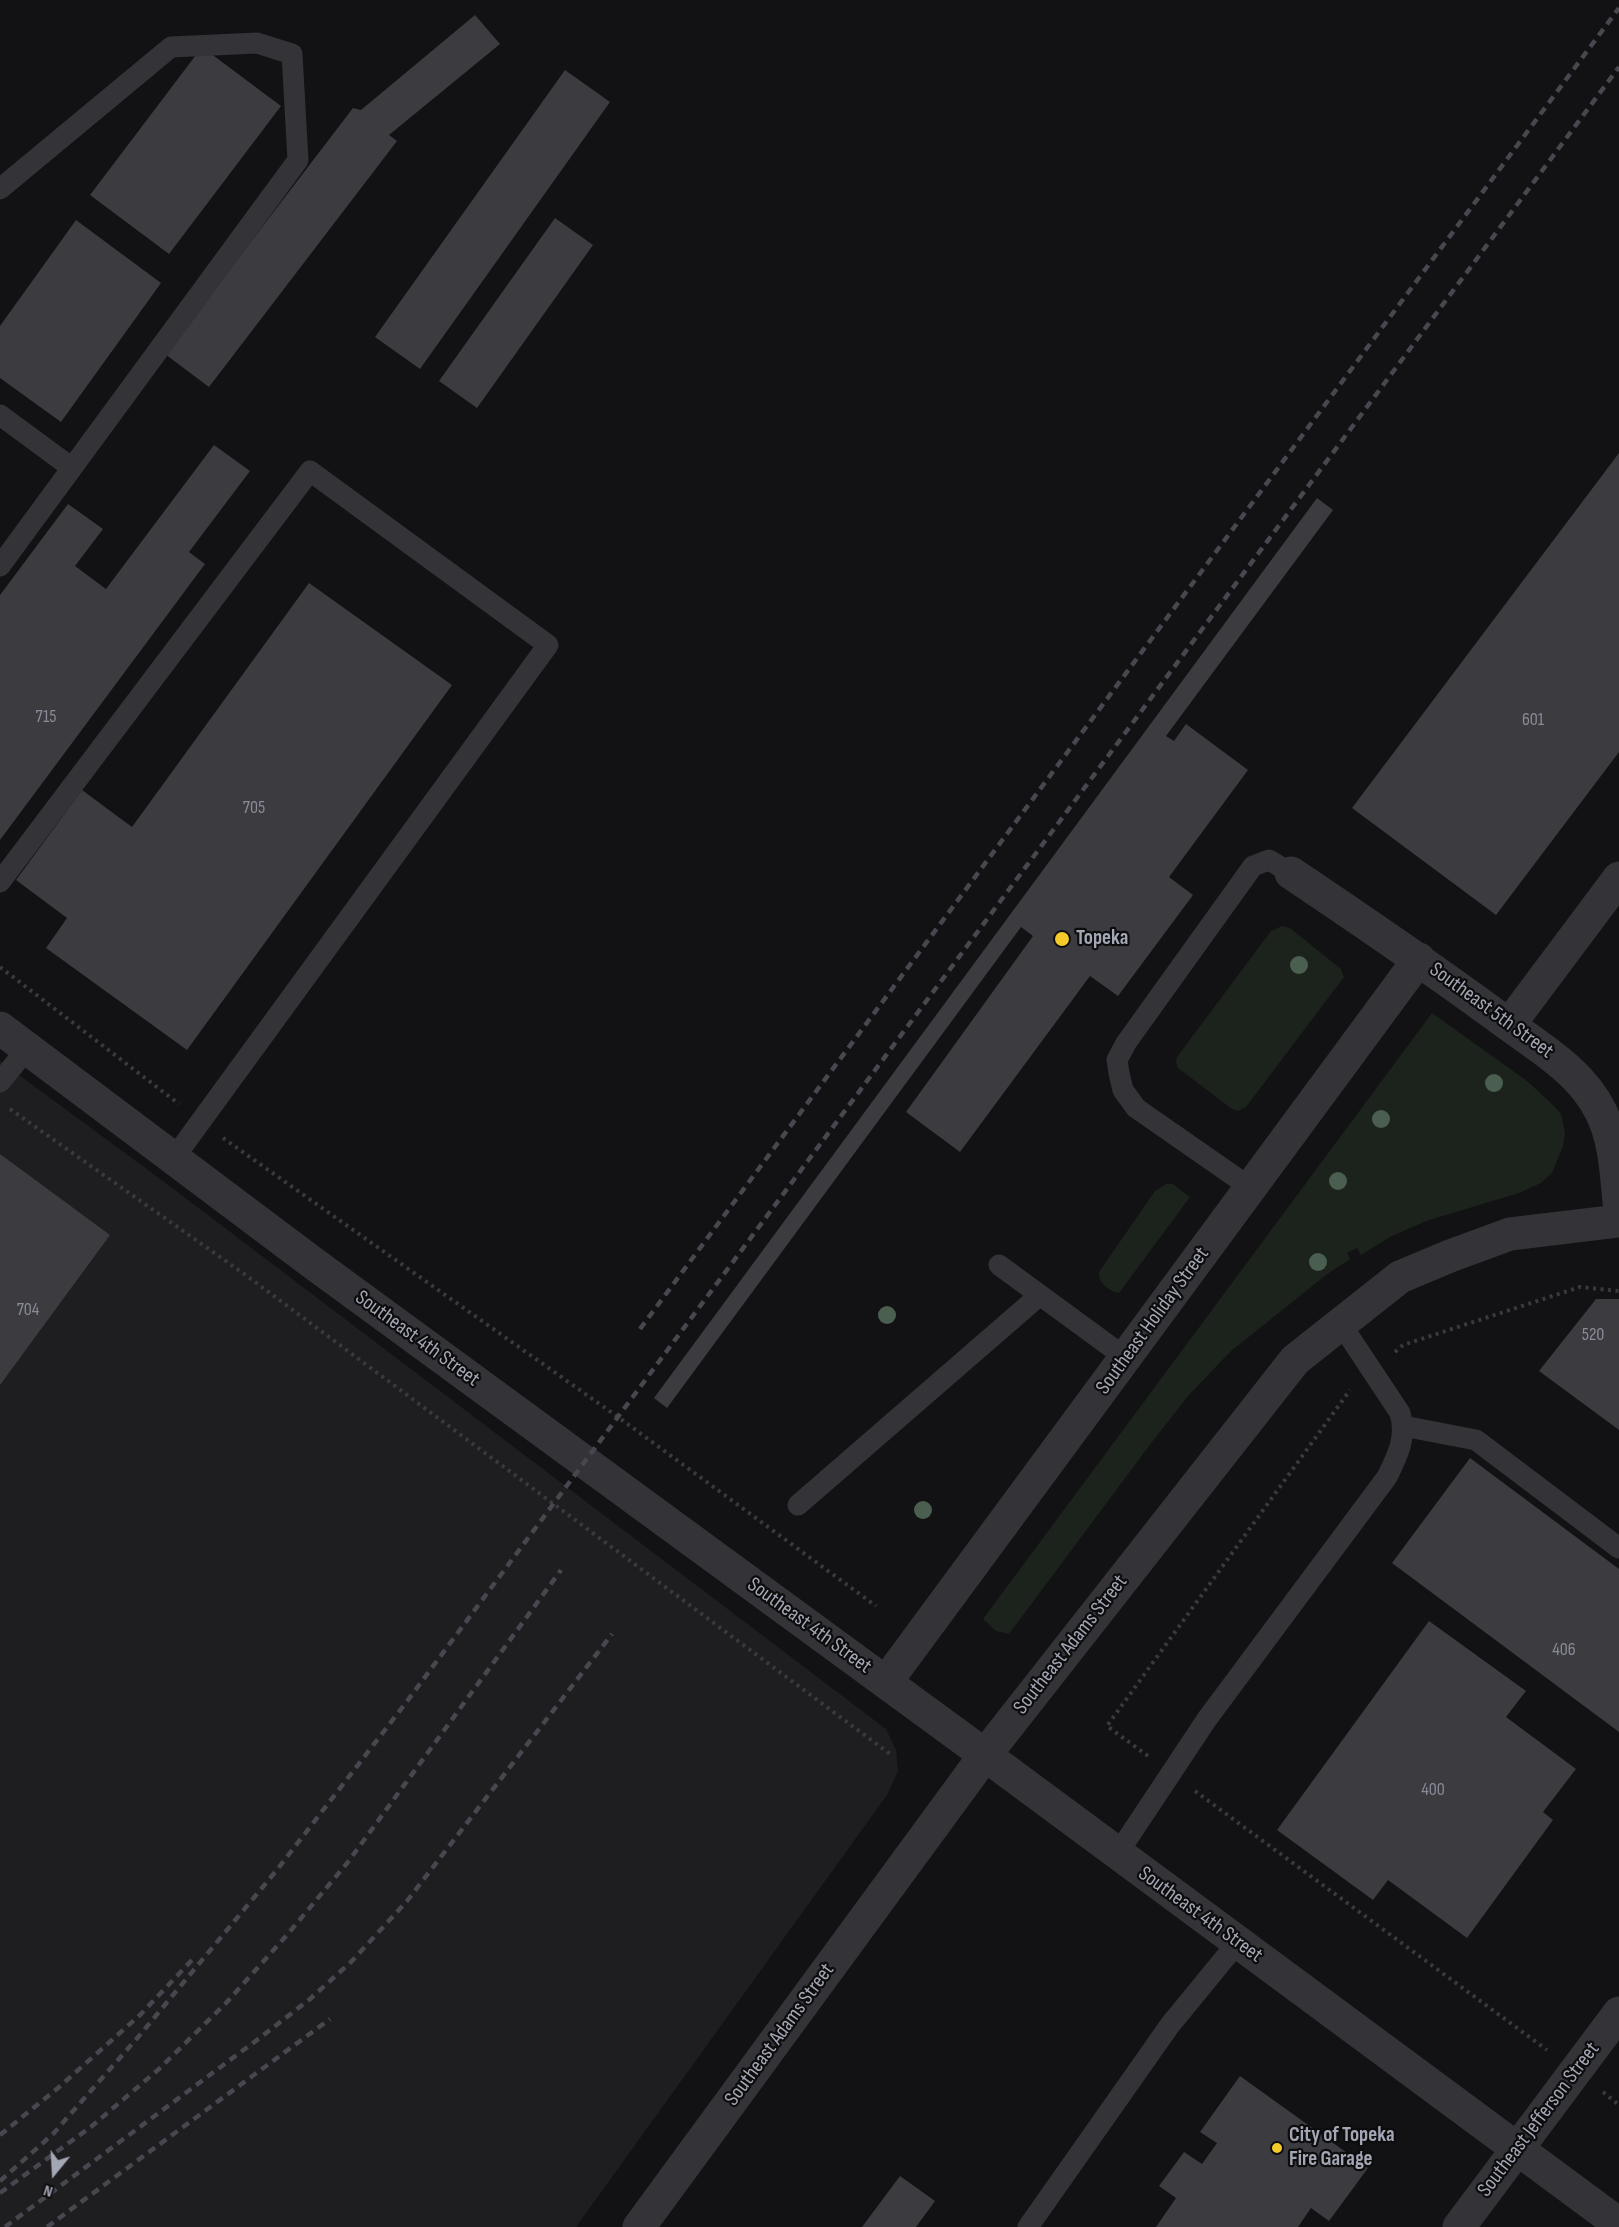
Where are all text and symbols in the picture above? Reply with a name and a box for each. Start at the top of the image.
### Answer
house number: 715 [36,706,56,728]
house number: 601 [1522,709,1544,731]
house number: 705 [243,797,265,819]
place label: Topeka [1076,926,1128,952]
marker: Topeka [1053,930,1071,948]
street label: Southeast 5th Street [1424,958,1558,1064]
street label: Southeast Holiday Street [1091,1242,1215,1400]
street label: Southeast 4th Street [350,1285,484,1393]
house number: 704 [17,1299,39,1321]
house number: 520 [1582,1324,1604,1346]
street label: Southeast Adams Street [1009,1570,1133,1720]
street label: Southeast 4th Street [742,1572,876,1680]
house number: 406 [1552,1639,1576,1661]
house number: 400 [1421,1779,1445,1801]
street label: Southeast 4th Street [1133,1861,1267,1969]
street label: Southeast Adams Street [720,1959,840,2111]
street label: Southeast Jefferson Street [1473,2038,1605,2202]
place label: City of Topeka Fire Garage [1289,2123,1395,2173]
marker: City of Topeka Fire Garage [1270,2141,1284,2155]
north arrow [24,2143,84,2203]
text: N [41,2180,55,2201]

